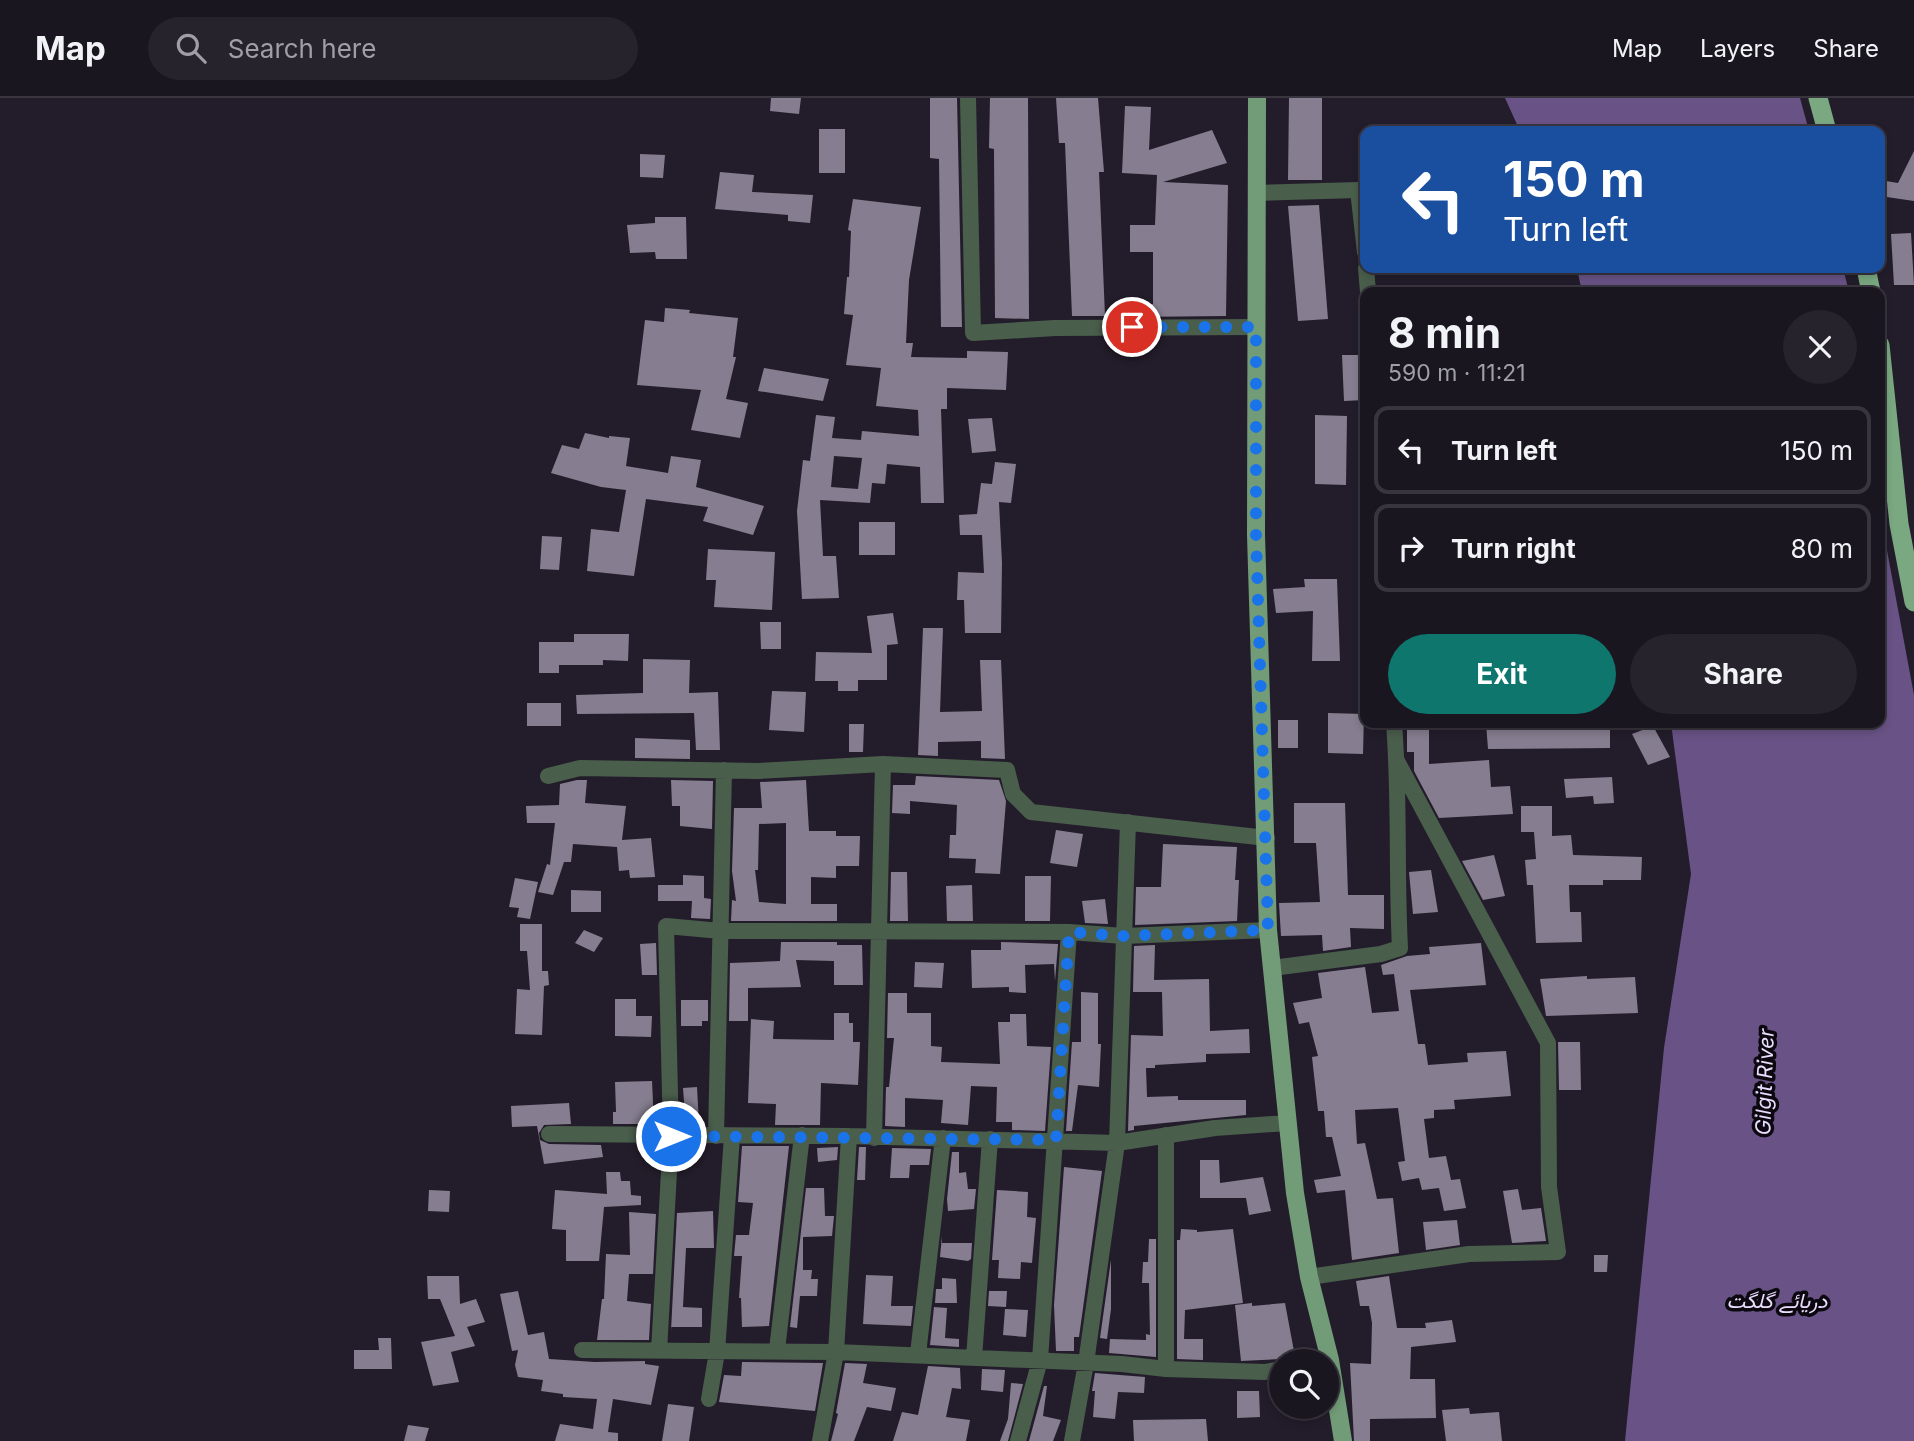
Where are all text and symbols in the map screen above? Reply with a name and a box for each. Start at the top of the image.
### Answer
search box [148,17,638,80]
text: Map [35,28,106,68]
icon: search [172,29,210,67]
text: Search here [228,33,376,64]
text: Map [1612,34,1662,63]
text: Layers [1700,34,1775,63]
text: Share [1813,34,1879,63]
text: 150 m [1503,150,1645,209]
icon: left [1388,154,1479,245]
text: Turn left [1503,210,1628,249]
pin [1102,297,1162,357]
text: 8 min [1388,307,1501,358]
icon: arrive [1113,308,1151,346]
button: close [1783,310,1857,384]
text: 590 m · 11:21 [1388,359,1526,387]
icon: left [1392,431,1430,469]
text: Turn left [1451,435,1557,466]
text: 150 m [1780,435,1853,466]
icon: right [1392,529,1430,567]
text: Turn right [1451,533,1576,564]
text: 80 m [1790,533,1853,564]
button: Exit [1388,634,1616,714]
button: Share [1630,634,1857,714]
water label: Gilgit River [1750,1027,1779,1136]
position arrow [634,1099,708,1173]
water label: دریائے گلگت [1727,1288,1828,1314]
map controls [1269,1349,1339,1419]
button: search [1269,1349,1339,1419]

